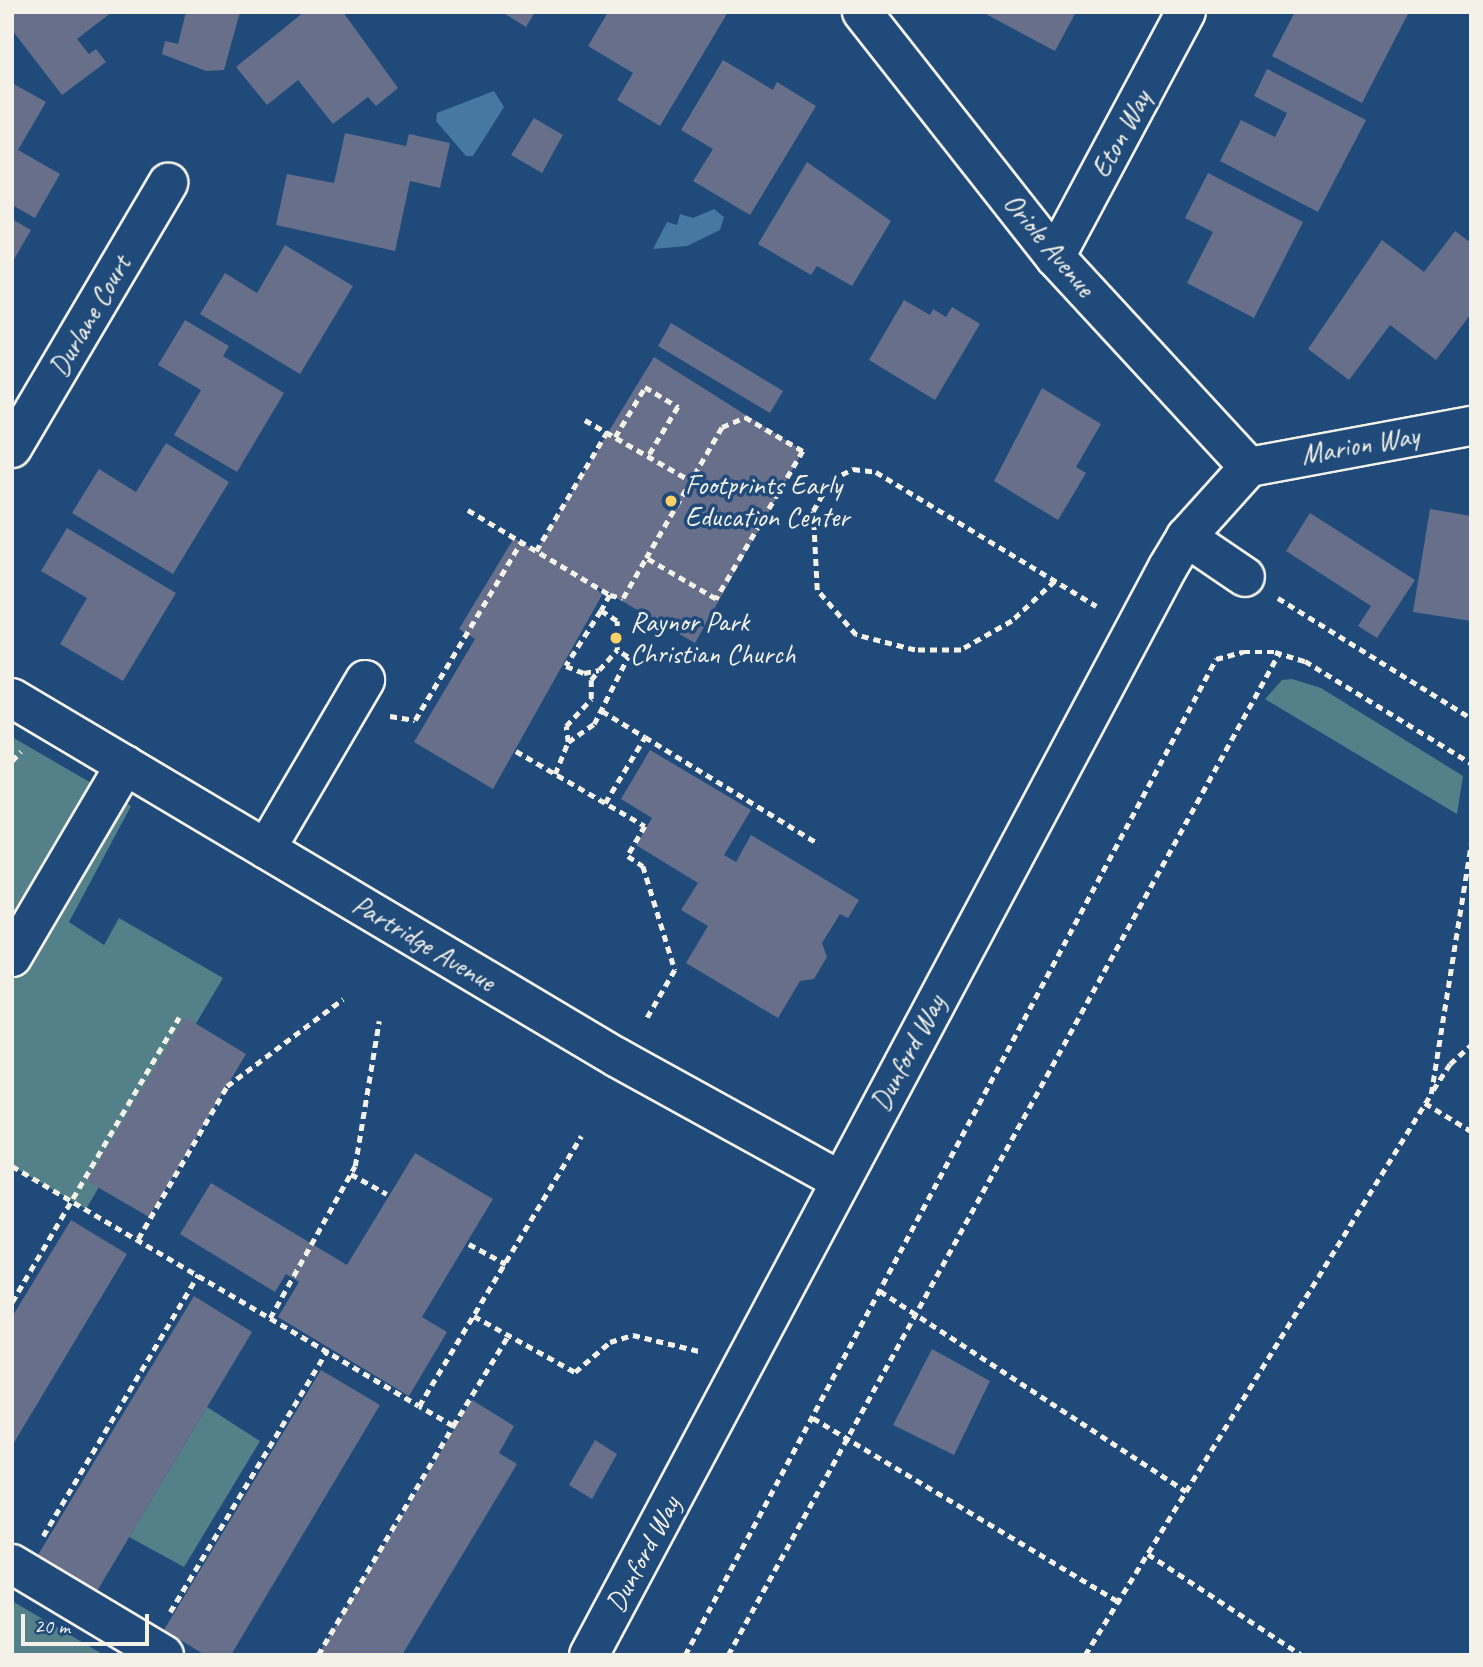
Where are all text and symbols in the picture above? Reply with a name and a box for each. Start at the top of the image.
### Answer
street label: Eton Way [1084,84,1158,184]
street label: Oriole Avenue [996,187,1102,303]
street label: Durlane Court [42,250,138,382]
street label: Marion Way [1299,418,1421,472]
place label: Footprints Early Education Center [685,468,849,534]
marker: Footprints Early Education Center [663,493,679,509]
place label: Raynor Park Christian Church [630,605,797,671]
marker: Raynor Park Christian Church [608,630,624,646]
street label: Partridge Avenue [347,887,501,999]
street label: Dunford Way [863,989,953,1117]
street label: Dunford Way [598,1490,688,1618]
scale bar [24,1600,152,1644]
text: 20 m [34,1613,70,1639]

